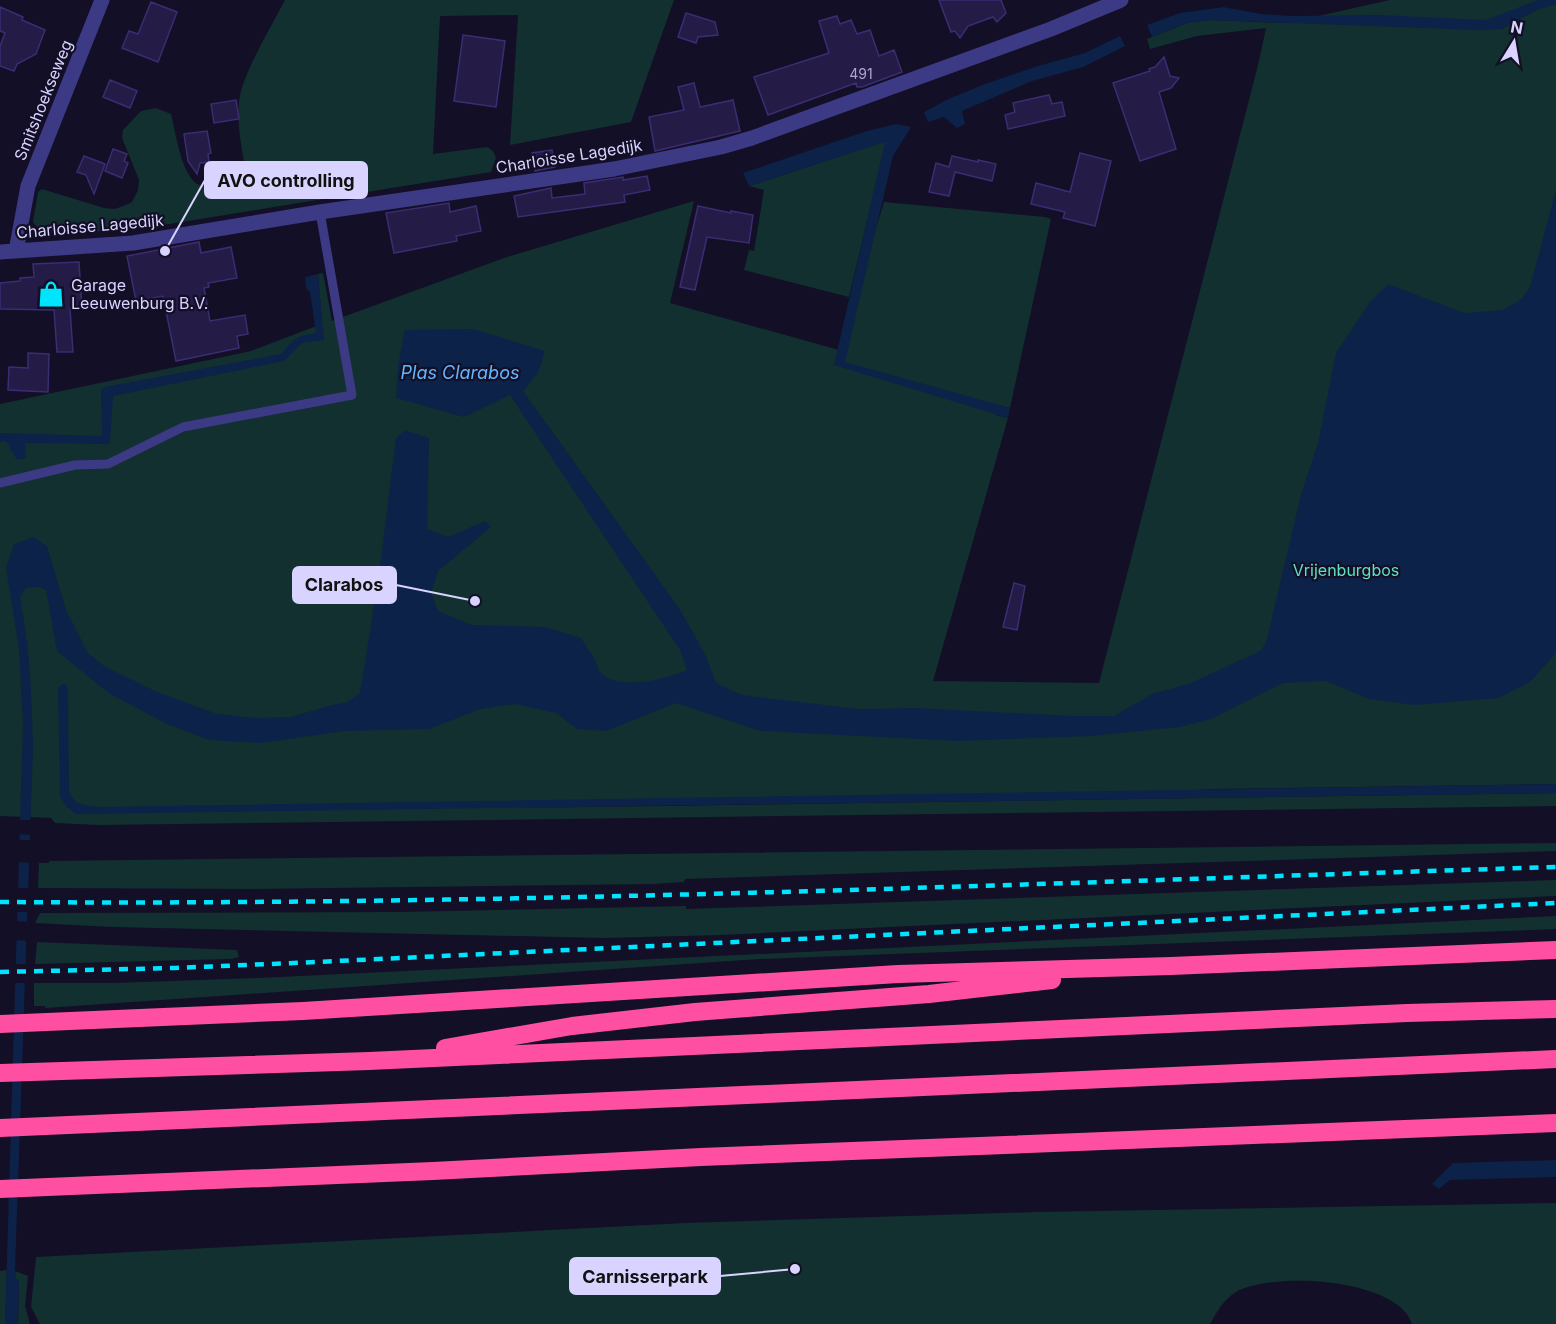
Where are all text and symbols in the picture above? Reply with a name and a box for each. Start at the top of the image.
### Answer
north arrow [1484,12,1544,72]
text: N [1509,16,1525,38]
street label: Smitshoekseweg [10,37,76,163]
house number: 491 [849,65,873,82]
street label: Charloisse Lagedijk [494,135,644,177]
callout: AVO controlling [205,162,367,198]
text: AVO controlling [217,170,355,191]
street label: Charloisse Lagedijk [15,210,165,242]
place label: Garage Leeuwenburg B.V. [71,275,208,313]
shop icon: Garage Leeuwenburg B.V. [36,279,66,309]
water label: Plas Clarabos [401,362,519,383]
park label: Vrijenburgbos [1293,560,1399,580]
callout: Clarabos [293,567,396,603]
text: Clarabos [305,574,383,595]
callout: Carnisserpark [570,1258,720,1294]
text: Carnisserpark [582,1266,708,1287]

